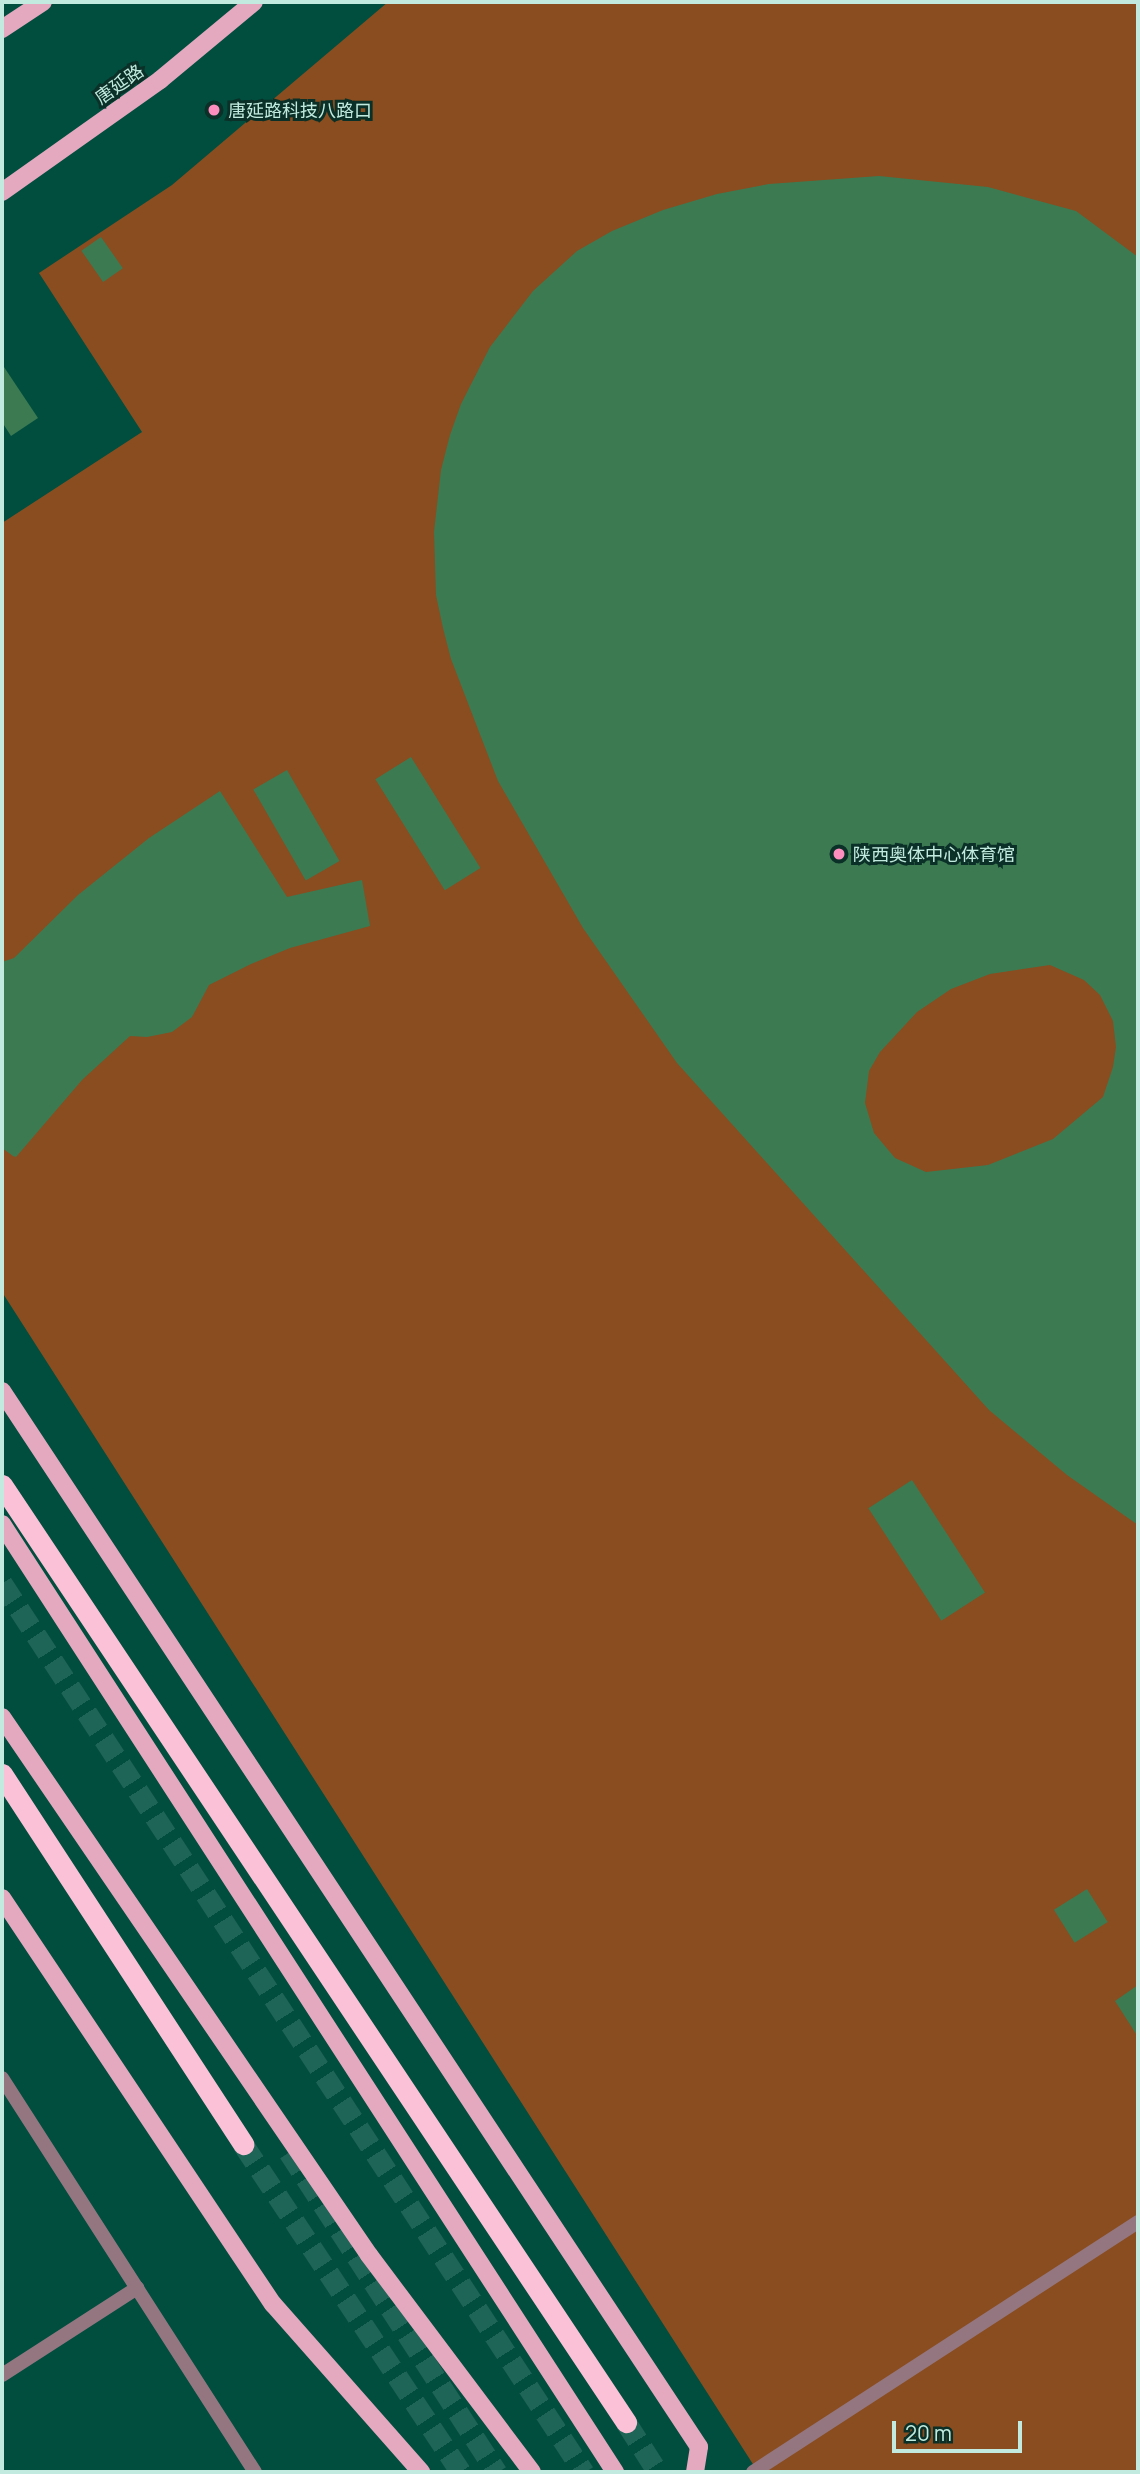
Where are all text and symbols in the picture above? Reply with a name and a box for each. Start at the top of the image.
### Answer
street label: 唐延路 [91,60,147,108]
place label: 唐延路科技八路口 [228,99,372,121]
marker: 唐延路科技八路口 [206,102,222,118]
place label: 陕西奥体中心体育馆 [853,843,1015,865]
marker: 陕西奥体中心体育馆 [831,846,847,862]
scale bar [895,2408,1024,2452]
text: 20 m [905,2419,952,2447]

